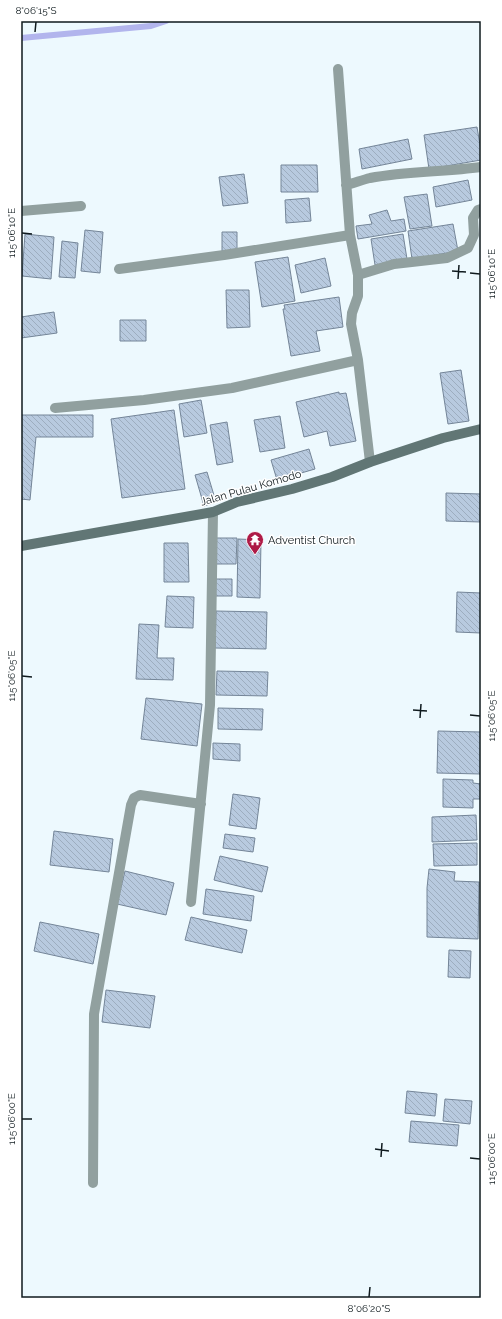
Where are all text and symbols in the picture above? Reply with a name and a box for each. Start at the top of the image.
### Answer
text: 8°06'15"S [15,5,57,16]
text: 115°06'10"E [6,208,17,258]
text: 115°06'10"E [486,249,497,299]
street label: Jalan Pulau Komodo [199,467,303,509]
temple icon: Adventist Church [245,530,265,555]
place label: Adventist Church [268,534,355,547]
text: 115°06'05"E [6,650,17,702]
text: 115°06'05"E [486,690,497,742]
text: 115°06'00"E [6,1093,17,1145]
text: 115°06'00"E [486,1133,497,1185]
text: 8°06'20"S [348,1303,390,1314]

